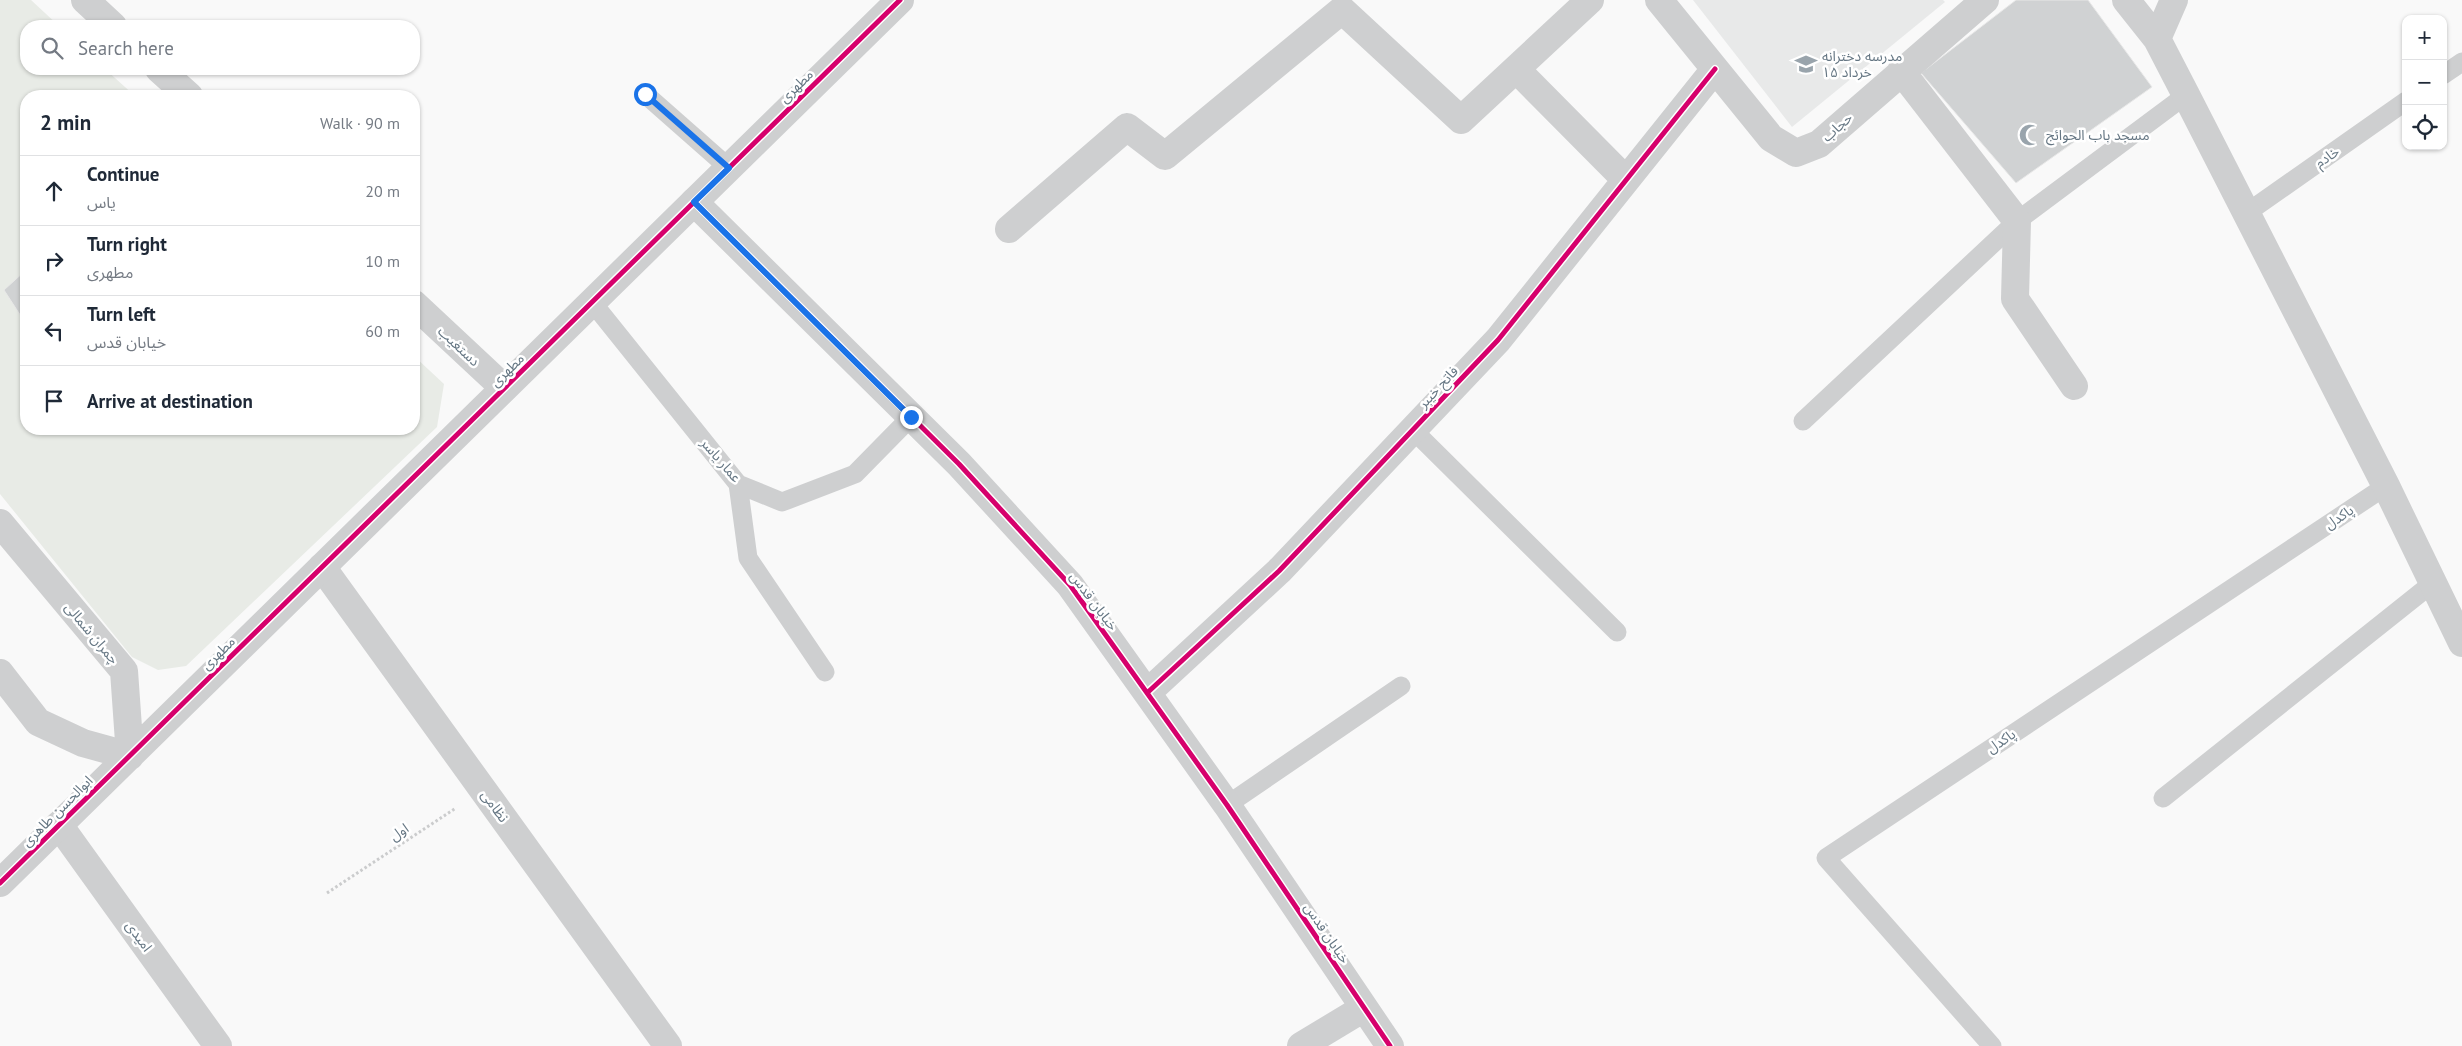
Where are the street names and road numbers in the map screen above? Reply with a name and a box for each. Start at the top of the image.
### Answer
street label: مطهری [775,65,817,107]
street label: حجاب [1818,109,1856,145]
street label: خادم [2311,142,2344,173]
street label: دستغیب [434,322,484,370]
street label: مطهری [486,349,528,391]
street label: فاتح خیبر [1413,362,1463,414]
street label: عمار یاسر [696,433,745,486]
street label: پاکدل [2321,501,2358,534]
street label: خیابان قدس [1066,568,1122,634]
street label: چمران شمالی [60,598,123,668]
street label: مطهری [197,632,239,674]
street label: پاکدل [1983,725,2020,758]
street label: ابوالحسن طاهری [18,772,96,850]
street label: نظامی [477,786,513,826]
street label: اول [386,819,412,845]
street label: خیابان قدس [1300,899,1354,967]
street label: امیدی [122,917,156,955]

